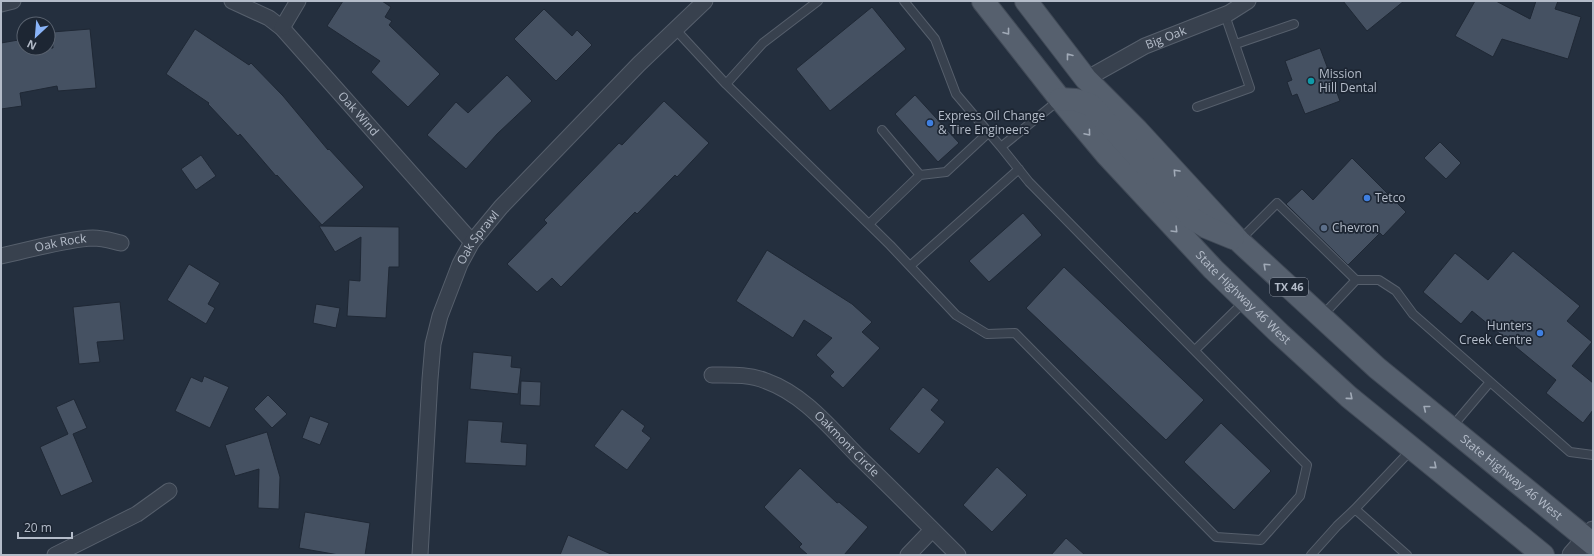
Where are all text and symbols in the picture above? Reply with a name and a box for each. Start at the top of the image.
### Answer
north arrow [16,16,56,56]
street label: Big Oak [1143,21,1189,53]
one-way arrow [1002,27,1009,34]
text: N [24,37,39,54]
one-way arrow [1066,54,1073,61]
place label: Mission Hill Dental [1319,65,1377,96]
marker: Mission Hill Dental [1306,76,1316,86]
street label: Oak Wind [334,88,383,140]
place label: Express Oil Change & Tire Engineers [938,107,1045,138]
marker: Express Oil Change & Tire Engineers [925,118,935,128]
one-way arrow [1084,128,1091,136]
one-way arrow [1173,169,1180,177]
place label: Tetco [1375,189,1406,206]
marker: Tetco [1362,193,1372,203]
street label: Oak Sprawl [452,207,503,268]
place label: Chevron [1332,219,1379,236]
marker: Chevron [1319,223,1329,233]
one-way arrow [1170,225,1177,232]
street label: Oak Rock [33,229,88,256]
street label: State Highway 46 West [1192,247,1295,348]
one-way arrow [1263,263,1271,270]
road number: TX 46 [1270,278,1308,296]
place label: Hunters Creek Centre [1459,317,1532,348]
marker: Hunters Creek Centre [1535,328,1545,338]
one-way arrow [1345,392,1353,399]
one-way arrow [1423,405,1430,412]
street label: Oakmont Circle [811,407,884,480]
street label: State Highway 46 West [1457,430,1566,524]
one-way arrow [1430,462,1437,469]
scale bar [18,514,72,540]
text: 20 m [24,519,52,536]

